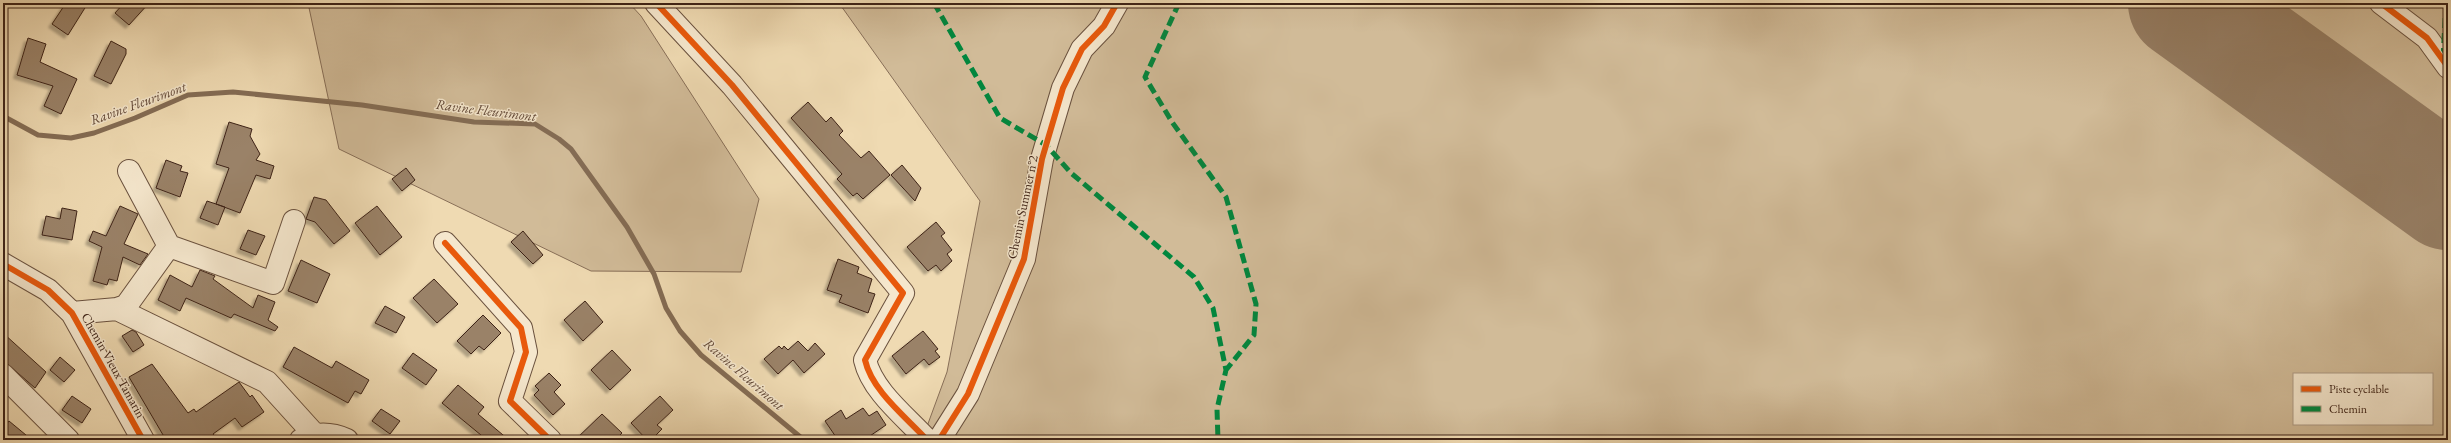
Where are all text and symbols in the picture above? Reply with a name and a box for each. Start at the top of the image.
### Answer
water label: Ravine Fleurimont [87,77,189,129]
water label: Ravine Fleurimont [435,95,538,125]
street label: Chemin Summer n°2 [1003,153,1042,261]
street label: Chemin Vieux Tamarin [78,310,150,421]
water label: Ravine Fleurimont [700,334,789,415]
legend [2293,373,2433,425]
text: Piste cyclable [2329,381,2389,397]
text: Chemin [2329,401,2368,417]

